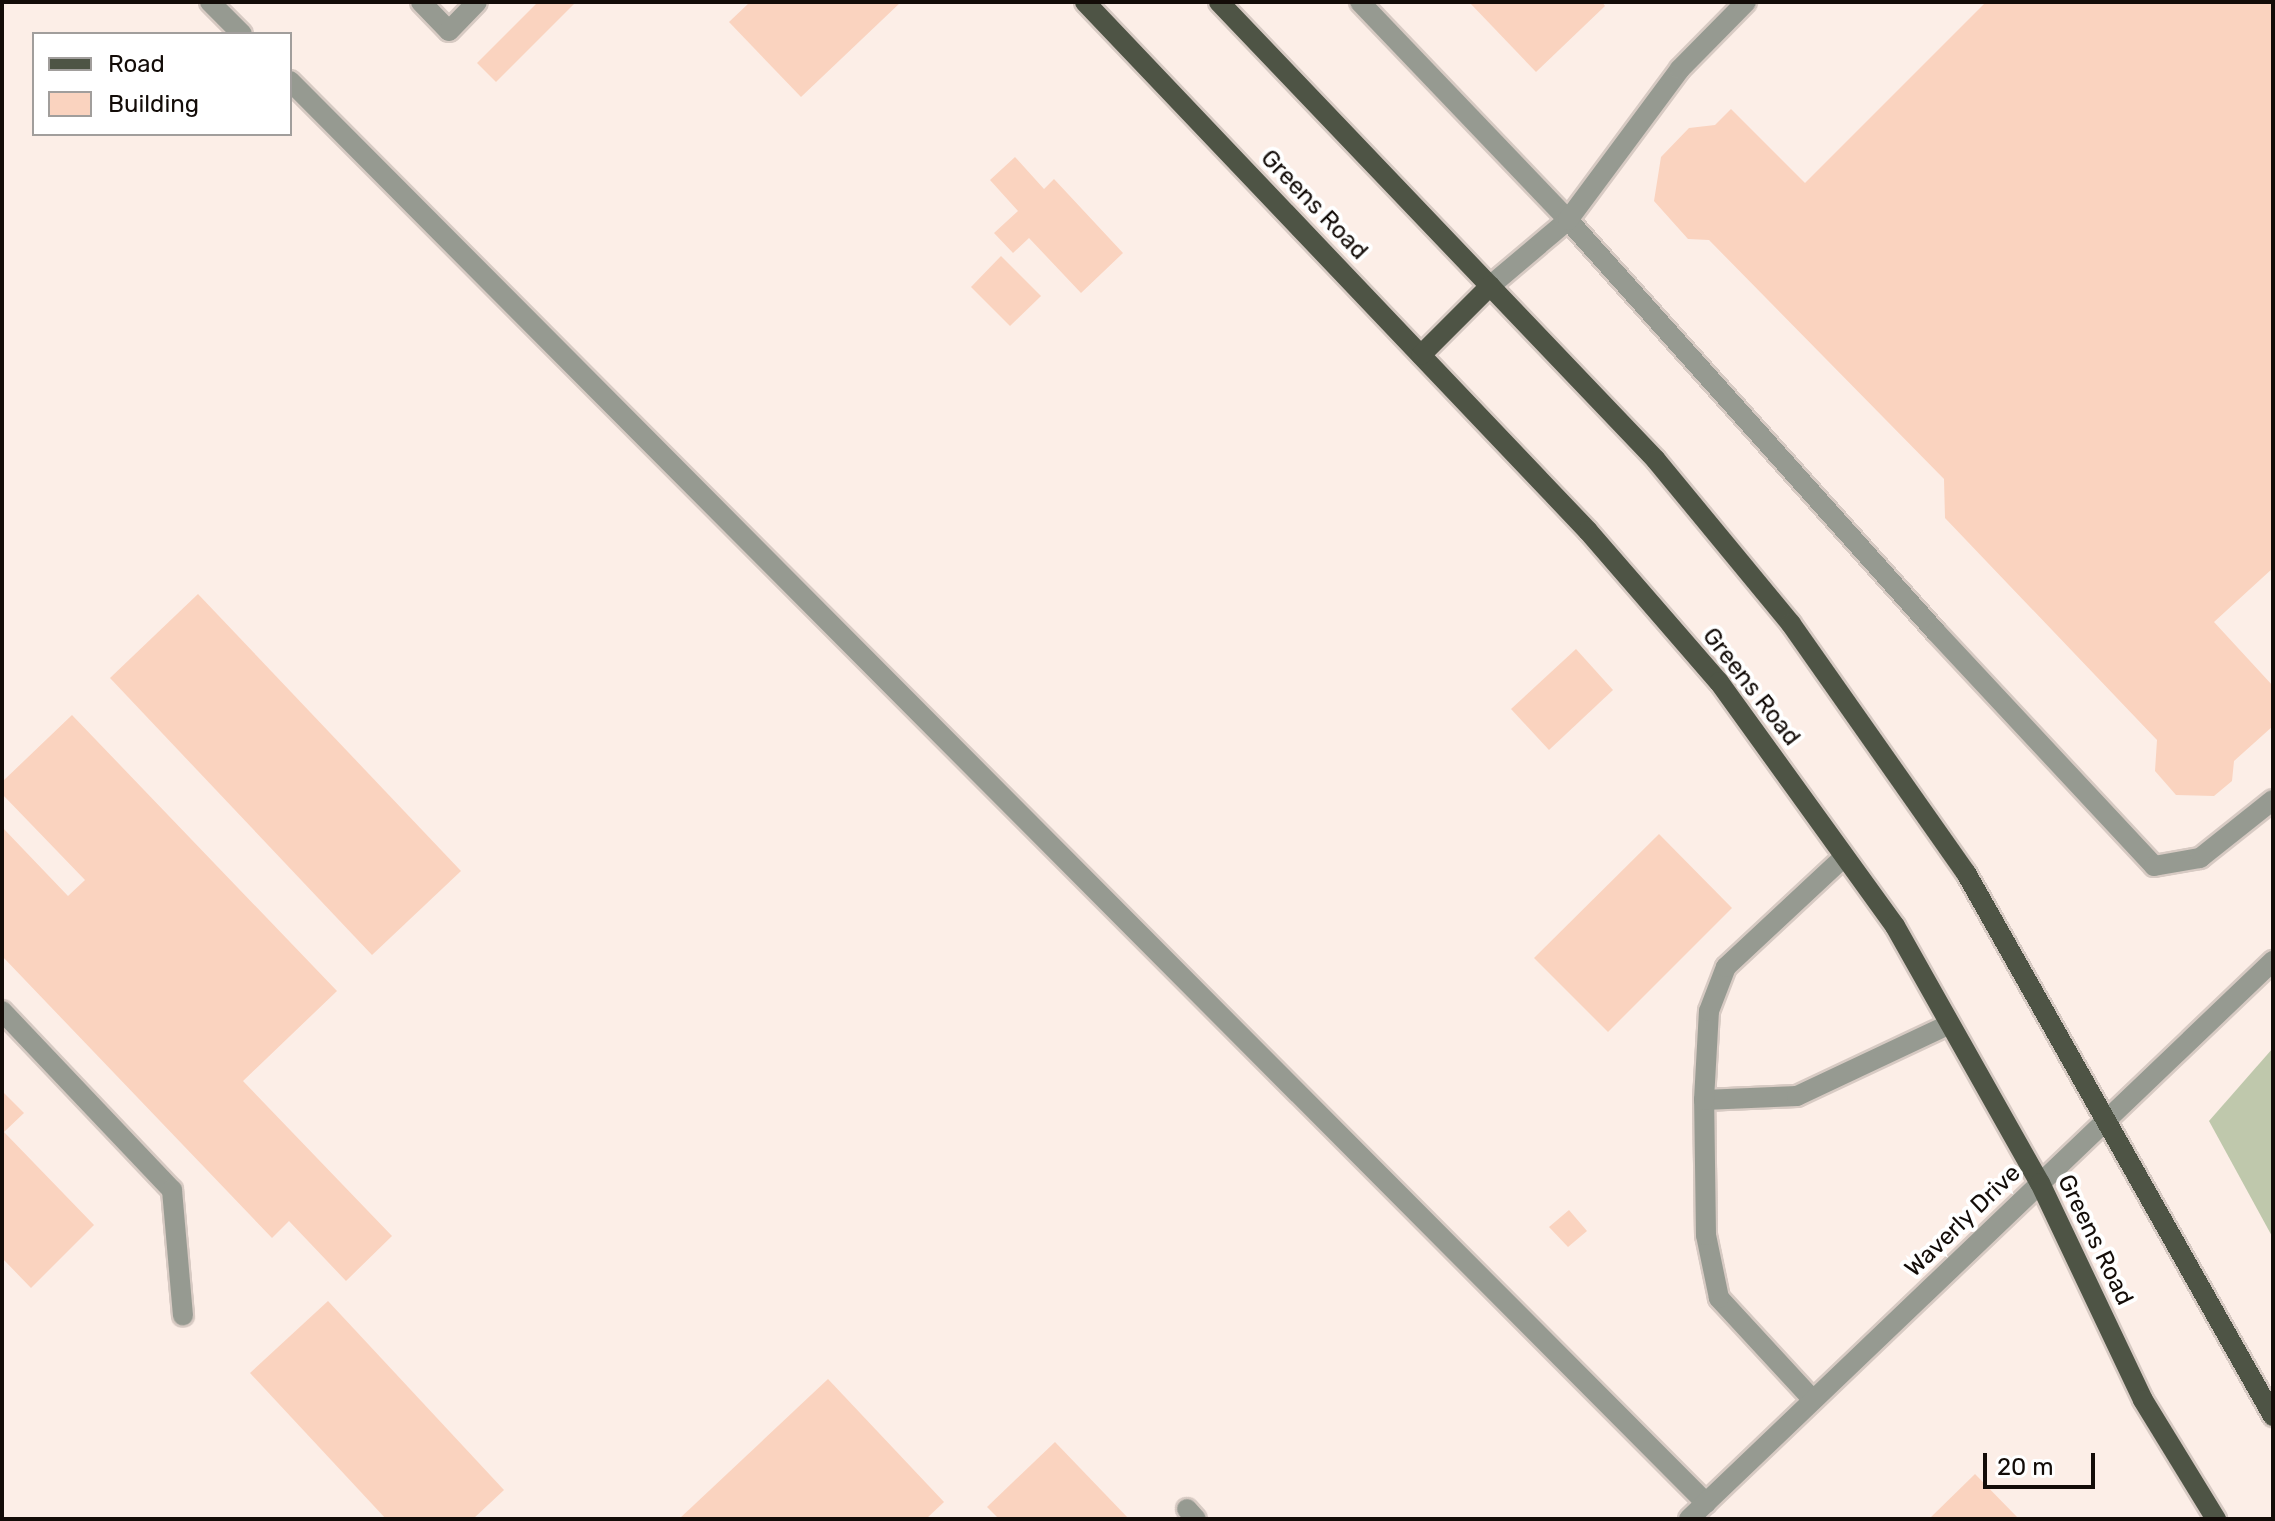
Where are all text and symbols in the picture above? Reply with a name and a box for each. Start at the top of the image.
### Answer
legend [32,32,292,136]
text: Road [108,50,165,78]
text: Building [108,90,199,118]
street label: Greens Road [1254,144,1374,266]
street label: Greens Road [1696,622,1806,752]
street label: Waverly Drive [1899,1159,2027,1283]
street label: Greens Road [2051,1170,2139,1310]
scale bar [1987,1437,2099,1487]
text: 20 m [1997,1453,2054,1481]

